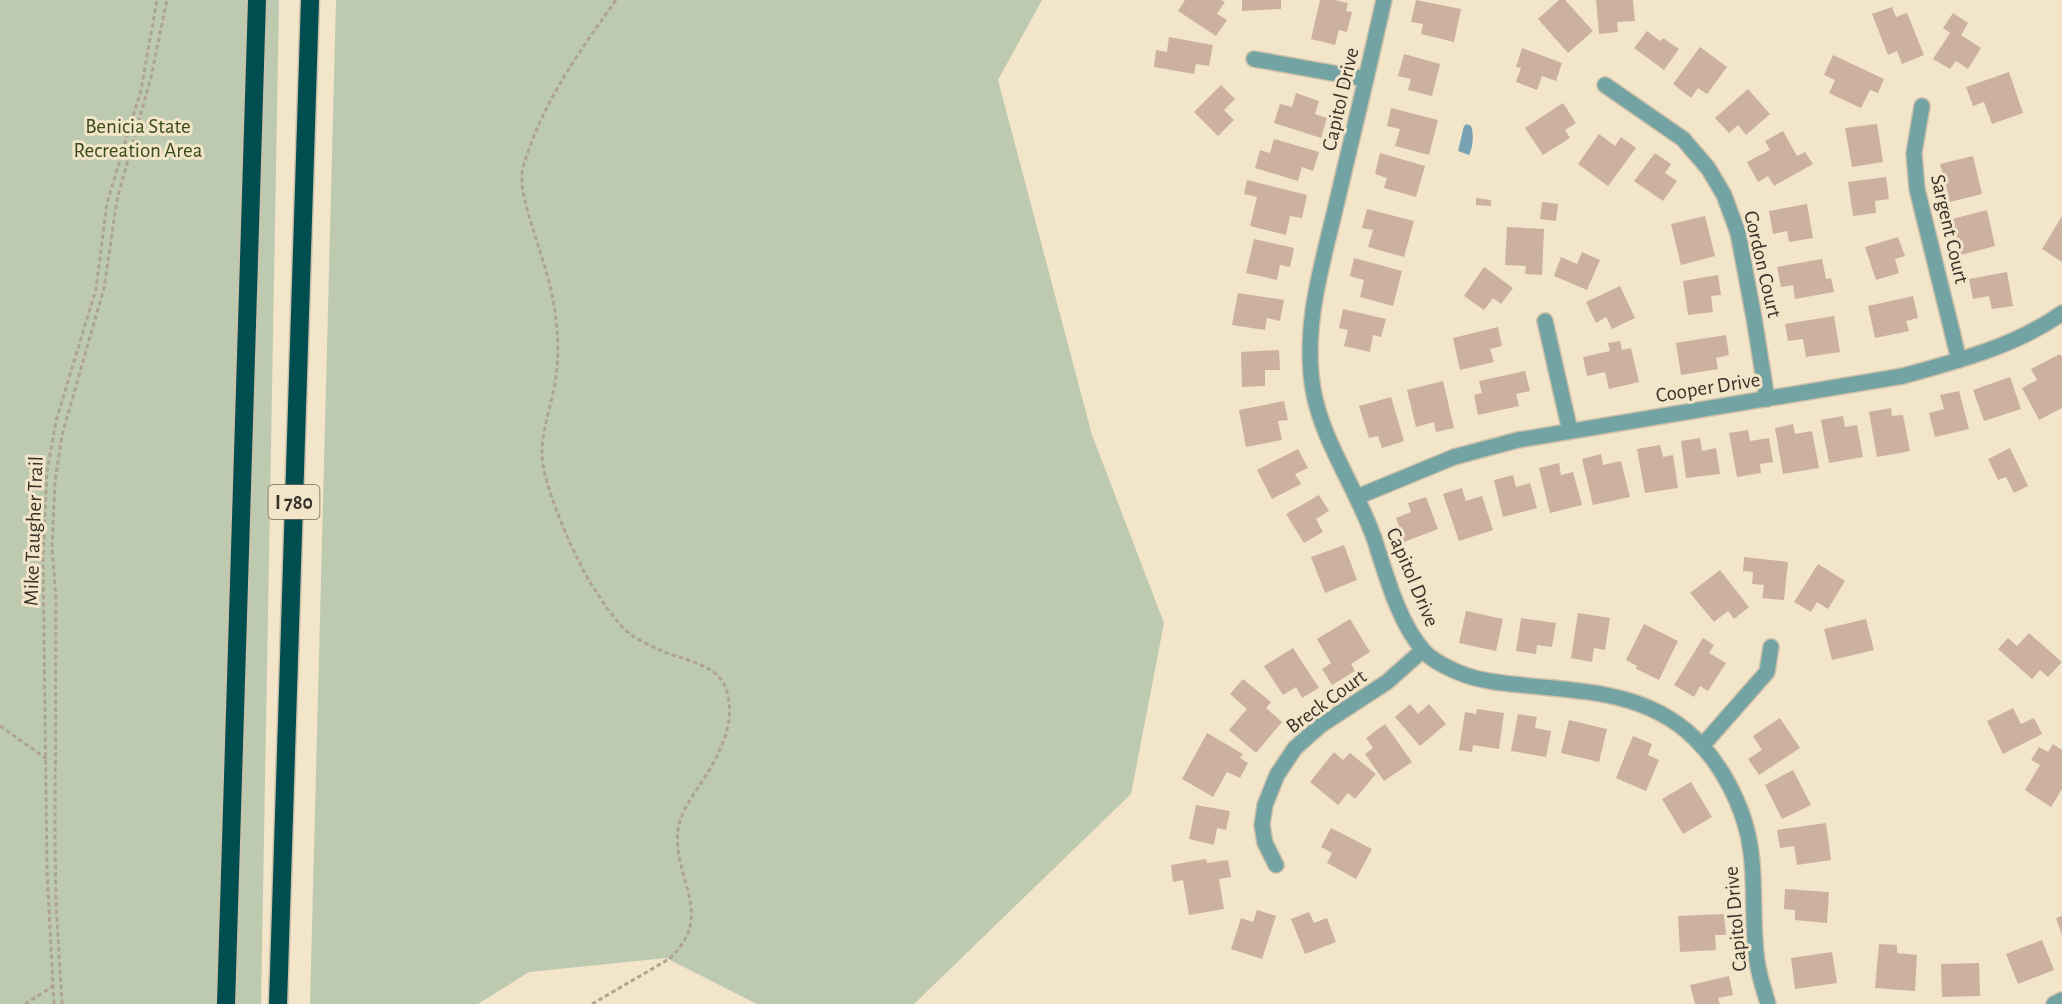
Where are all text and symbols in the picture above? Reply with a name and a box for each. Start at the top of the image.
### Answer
street label: Capitol Drive [1318,45,1363,153]
park label: Benicia State Recreation Area [74,116,203,161]
street label: Sargent Court [1927,172,1972,286]
street label: Gordon Court [1740,209,1785,320]
street label: Cooper Drive [1654,369,1762,406]
street label: Mike Taugher Trail [20,456,47,606]
road number: I 780 [268,485,320,519]
street label: Capitol Drive [1382,525,1443,630]
street label: Breck Court [1282,665,1370,737]
street label: Capitol Drive [1720,866,1751,972]

